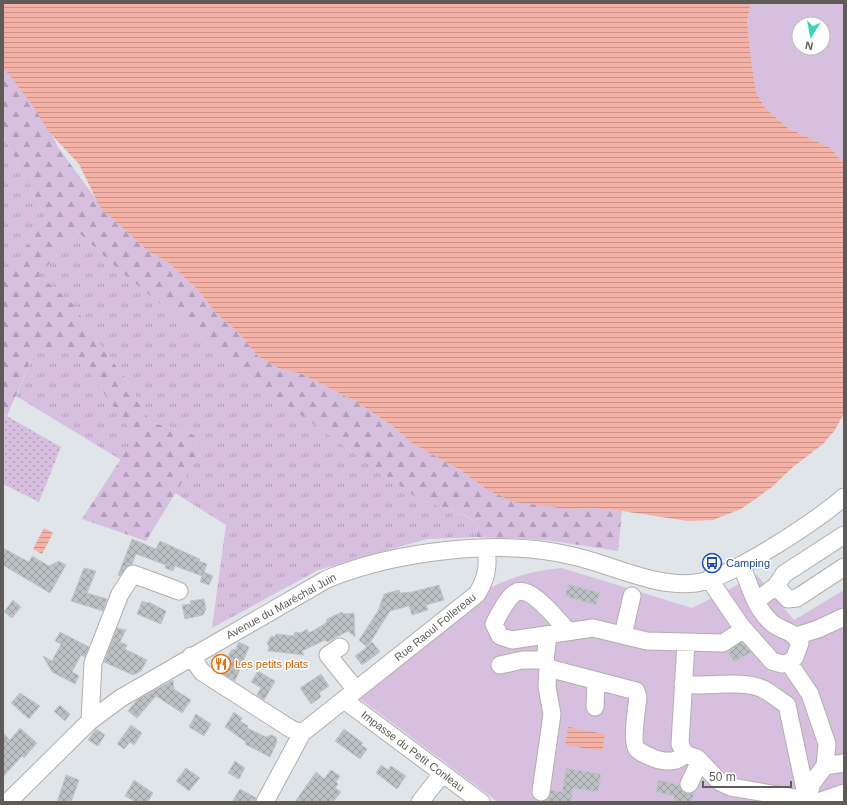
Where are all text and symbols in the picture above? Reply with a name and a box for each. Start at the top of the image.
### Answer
north arrow [791,16,831,56]
text: N [804,39,814,52]
bus stop icon: Camping [701,552,723,574]
place label: Camping [726,557,770,569]
street label: Avenue du Maréchal Juin [224,571,338,641]
street label: Rue Raoul Follereau [392,591,478,663]
restaurant icon: Les petits plats [210,653,232,675]
place label: Les petits plats [235,658,309,670]
street label: Impasse du Petit Conleau [359,708,467,794]
scale bar [703,763,791,789]
text: 50 m [709,770,736,784]

